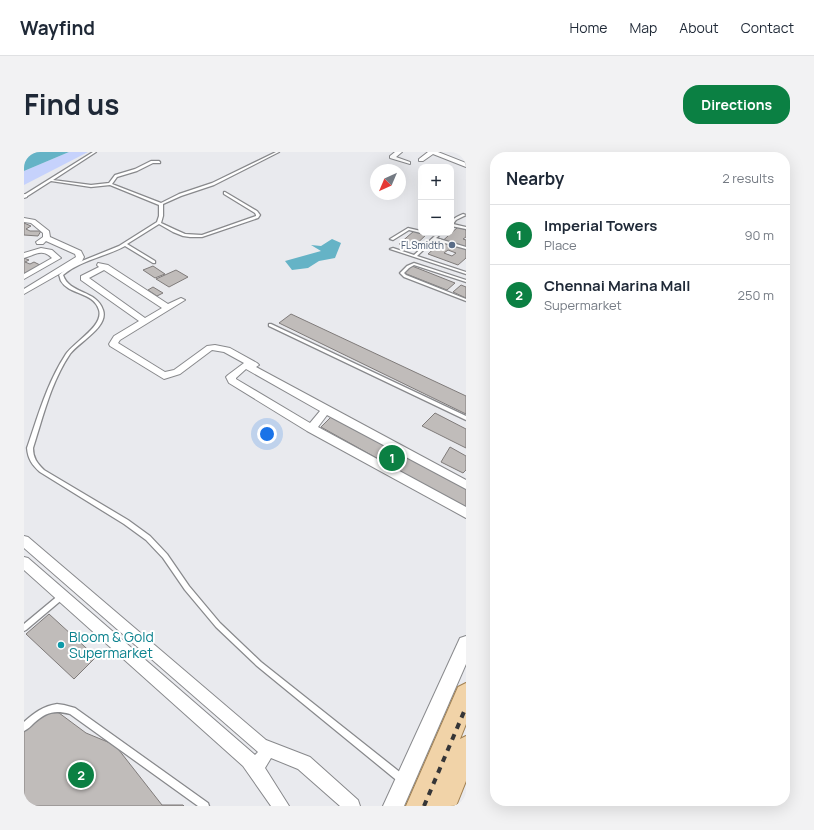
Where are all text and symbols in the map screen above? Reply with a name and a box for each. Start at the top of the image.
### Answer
text: Wayfind [20,15,95,41]
text: Home [570,18,607,37]
text: Map [629,18,657,37]
text: About [679,18,719,37]
text: Contact [741,18,794,37]
text: Find us [24,85,119,123]
button: Directions [683,85,790,124]
north arrow [370,164,406,200]
map controls [418,164,454,236]
button: + [418,164,454,200]
text: Nearby [506,167,564,190]
text: 2 results [722,169,774,187]
button: − [418,200,454,236]
text: Imperial Towers [544,215,657,236]
text: 1 [516,226,522,244]
text: 90 m [744,226,774,244]
text: Place [544,236,577,254]
place label: FLSmidth [401,238,444,252]
marker: FLSmidth [447,240,457,250]
text: Chennai Marina Mall [544,275,690,296]
text: 2 [515,286,523,304]
text: 250 m [738,286,774,304]
text: Supermarket [544,296,622,314]
your location [257,424,277,444]
pin: 1 [379,443,405,473]
place label: Bloom & Gold Supermarket [69,627,154,662]
marker: Bloom & Gold Supermarket [56,640,66,650]
pin: 2 [68,760,94,790]

